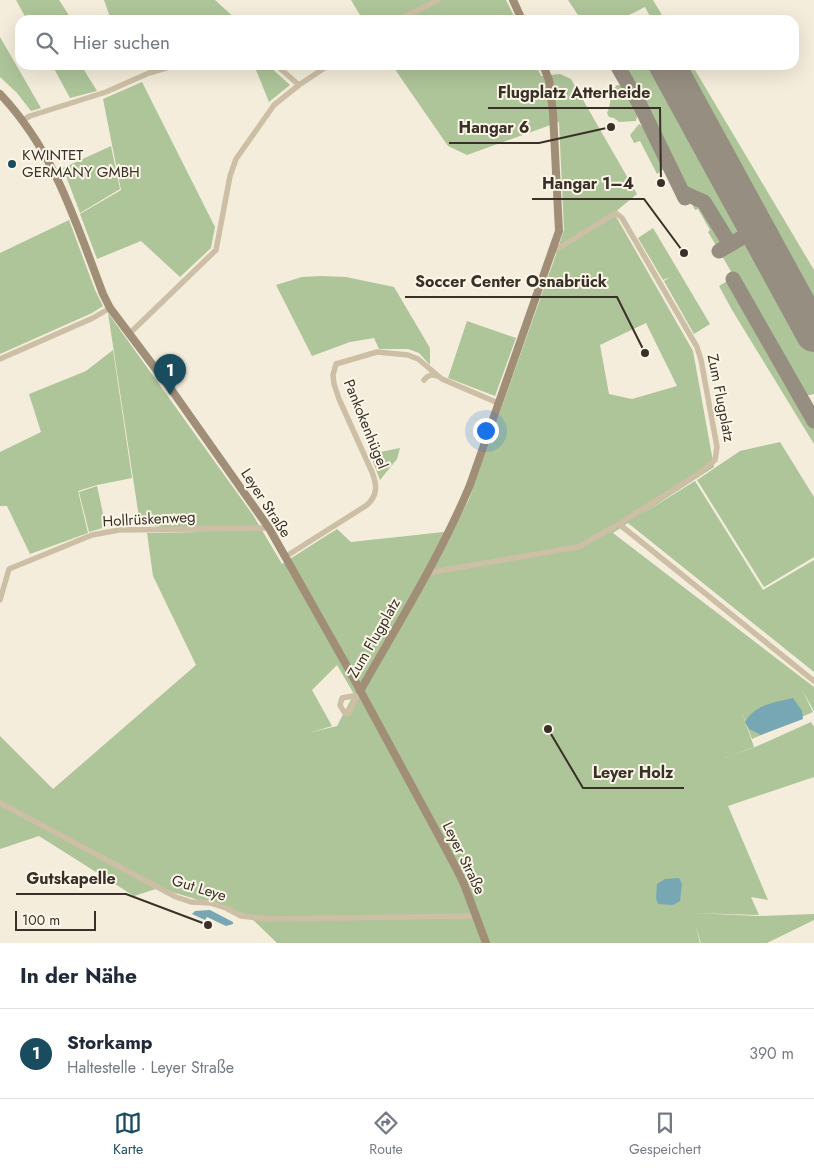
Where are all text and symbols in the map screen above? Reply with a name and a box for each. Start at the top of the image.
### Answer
search box [15,15,799,70]
icon: search [33,29,61,57]
text: Hier suchen [73,29,170,56]
callout: Flugplatz Atterheide [488,77,660,108]
text: Flugplatz Atterheide [498,81,650,104]
callout: Hangar 6 [449,112,539,143]
text: Hangar 6 [459,116,529,139]
place label: KWINTET GERMANY GMBH [22,144,140,183]
marker: KWINTET GERMANY GMBH [6,158,18,170]
callout: Hangar 1–4 [532,168,644,199]
text: Hangar 1–4 [542,172,634,195]
callout: Soccer Center Osnabrück [405,266,617,297]
text: Soccer Center Osnabrück [415,270,608,293]
street label: Zum Flugplatz [702,352,740,444]
pin: 1 [154,354,186,395]
street label: Pankokenhügel [338,376,394,472]
your location [473,418,499,444]
street label: Leyer Straße [235,464,297,542]
street label: Hollrüskenweg [102,506,196,532]
street label: Zum Flugplatz [342,594,406,682]
callout: Leyer Holz [583,757,684,788]
text: Leyer Holz [593,761,674,784]
street label: Leyer Straße [437,818,491,898]
callout: Gutskapelle [16,863,126,894]
text: Gutskapelle [26,867,116,890]
street label: Gut Leye [169,869,229,907]
scale bar [15,908,96,931]
text: 100 m [22,910,60,930]
text: In der Nähe [20,961,137,991]
text: Storkamp [67,1029,152,1056]
text: 1 [32,1042,40,1065]
text: 390 m [749,1042,794,1065]
text: Haltestelle · Leyer Straße [67,1056,234,1079]
tab: Karte [113,1109,143,1159]
tab: Route [369,1109,403,1159]
tab: Gespeichert [629,1109,701,1159]

